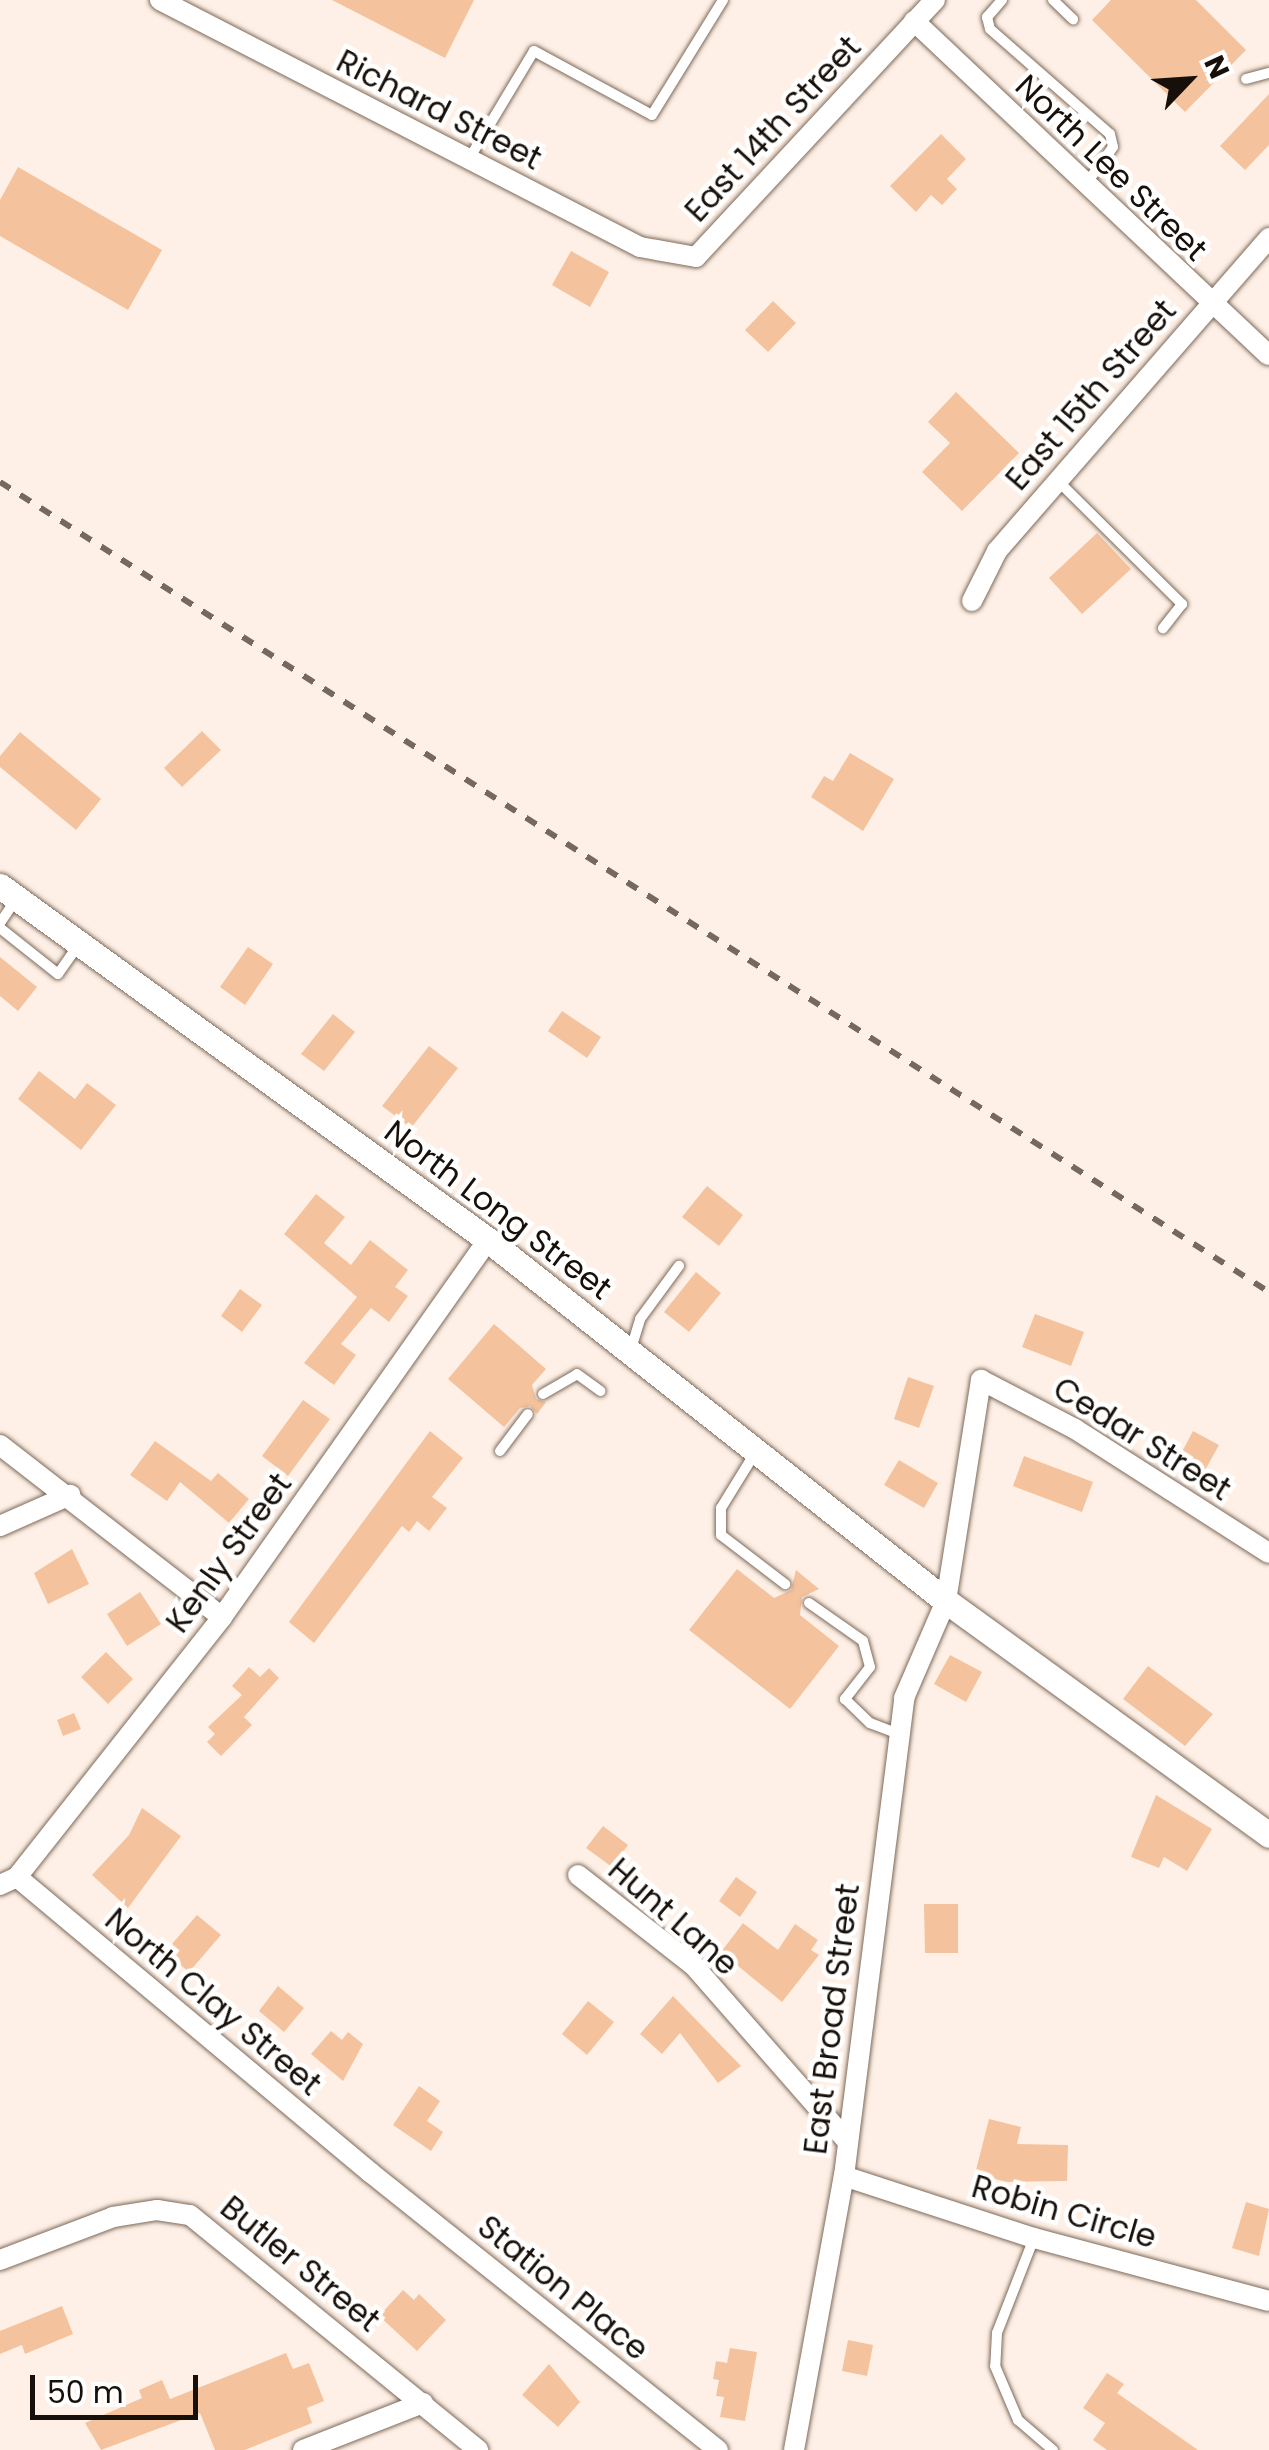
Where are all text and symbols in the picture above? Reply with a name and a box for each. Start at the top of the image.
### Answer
street label: East 14th Street [677,28,869,230]
north arrow [1139,30,1239,130]
street label: Richard Street [330,42,548,178]
text: N [1195,49,1239,85]
street label: North Lee Street [1007,67,1215,269]
street label: East 15th Street [998,292,1184,498]
street label: North Long Street [377,1112,619,1308]
street label: Cedar Street [1046,1369,1238,1509]
street label: Kenly Street [158,1466,300,1640]
street label: Hunt Lane [600,1850,746,1984]
street label: East Broad Street [796,1881,868,2157]
street label: North Clay Street [97,1901,329,2103]
street label: Robin Circle [967,2167,1161,2257]
street label: Butler Street [213,2188,387,2340]
street label: Station Place [470,2208,656,2368]
scale bar [35,2355,202,2417]
text: 50 m [47,2371,124,2414]

